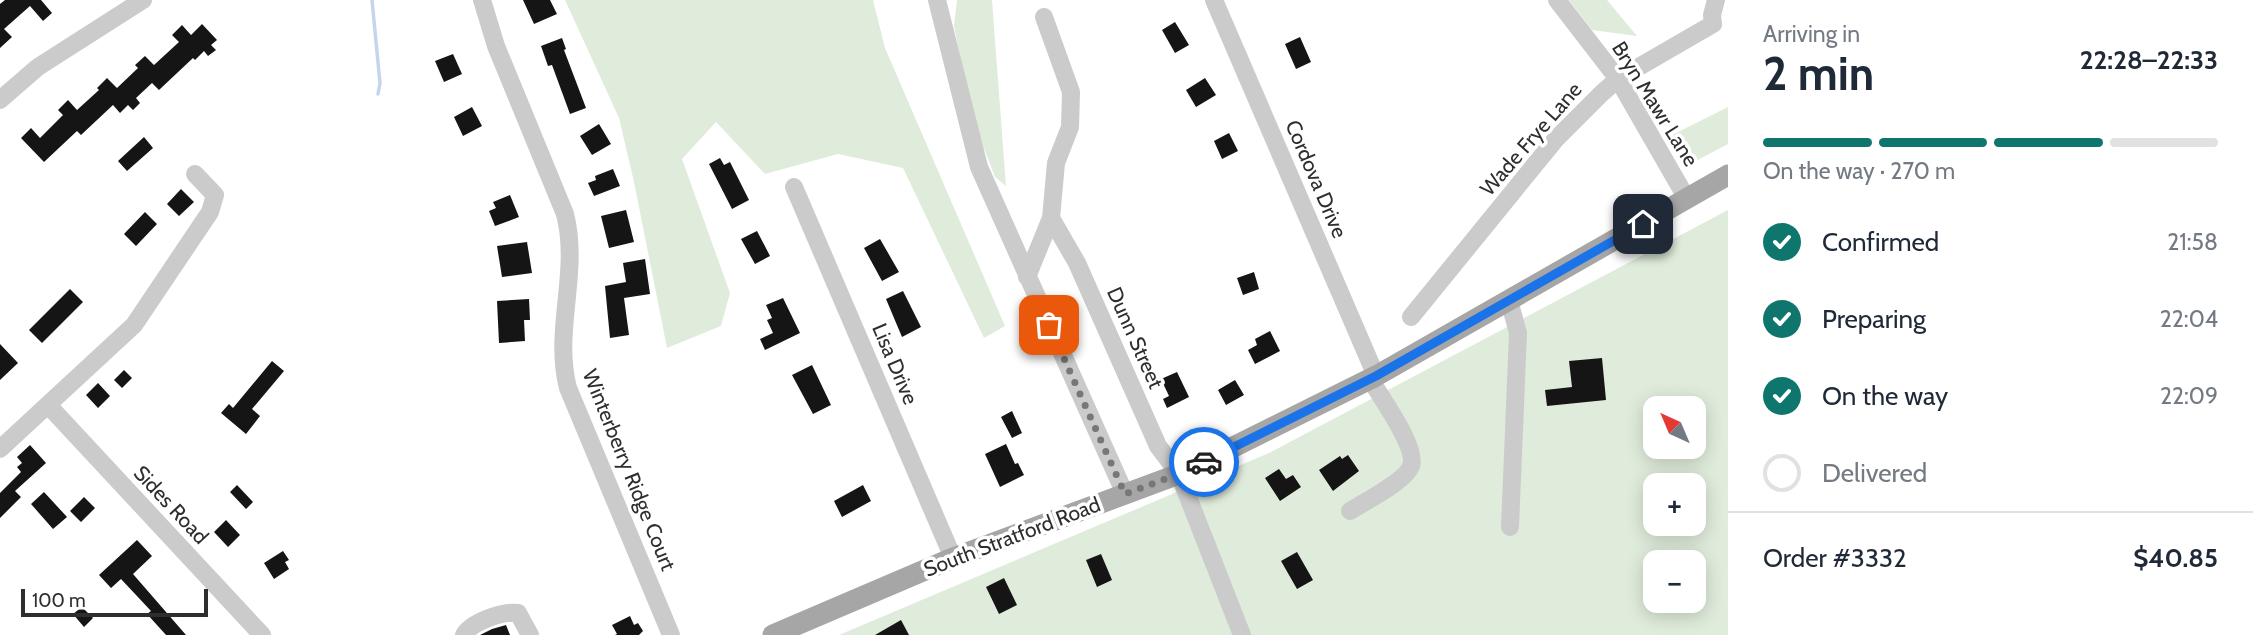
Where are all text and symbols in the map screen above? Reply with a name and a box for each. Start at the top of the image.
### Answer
text: Arriving in [1763,20,1860,48]
street label: Bryn Mawr Lane [1607,37,1704,171]
text: 22:28–22:33 [2080,44,2218,76]
text: 2 min [1763,46,1874,102]
street label: Wade Frye Lane [1475,77,1587,200]
street label: Cordova Drive [1280,116,1353,242]
text: On the way · 270 m [1763,157,1955,185]
pin [1613,194,1673,254]
icon: home [1624,205,1662,243]
icon: check [1763,223,1801,261]
text: Confirmed [1822,226,1939,258]
text: 21:58 [2167,228,2218,256]
street label: Dunn Street [1102,283,1169,392]
pin [1019,295,1079,355]
icon: check [1763,300,1801,338]
text: Preparing [1822,303,1926,335]
text: 22:04 [2160,305,2218,333]
icon: bag [1030,306,1068,344]
street label: Lisa Drive [867,320,924,408]
street label: Winterberry Ridge Court [578,366,681,574]
icon: check [1763,377,1801,415]
text: On the way [1822,380,1948,412]
text: 22:09 [2160,382,2218,410]
north arrow [1643,396,1706,458]
map controls [1643,396,1706,613]
courier [1169,427,1239,497]
icon: car [1185,443,1223,481]
text: Delivered [1822,457,1927,489]
street label: Sides Road [129,460,214,549]
button: + [1643,473,1706,536]
street label: South Stratford Road [920,491,1104,582]
text: Order #3332 [1763,542,1907,574]
text: $40.85 [2133,542,2218,574]
button: − [1643,550,1706,613]
scale bar [21,586,208,618]
text: 100 m [32,589,86,612]

